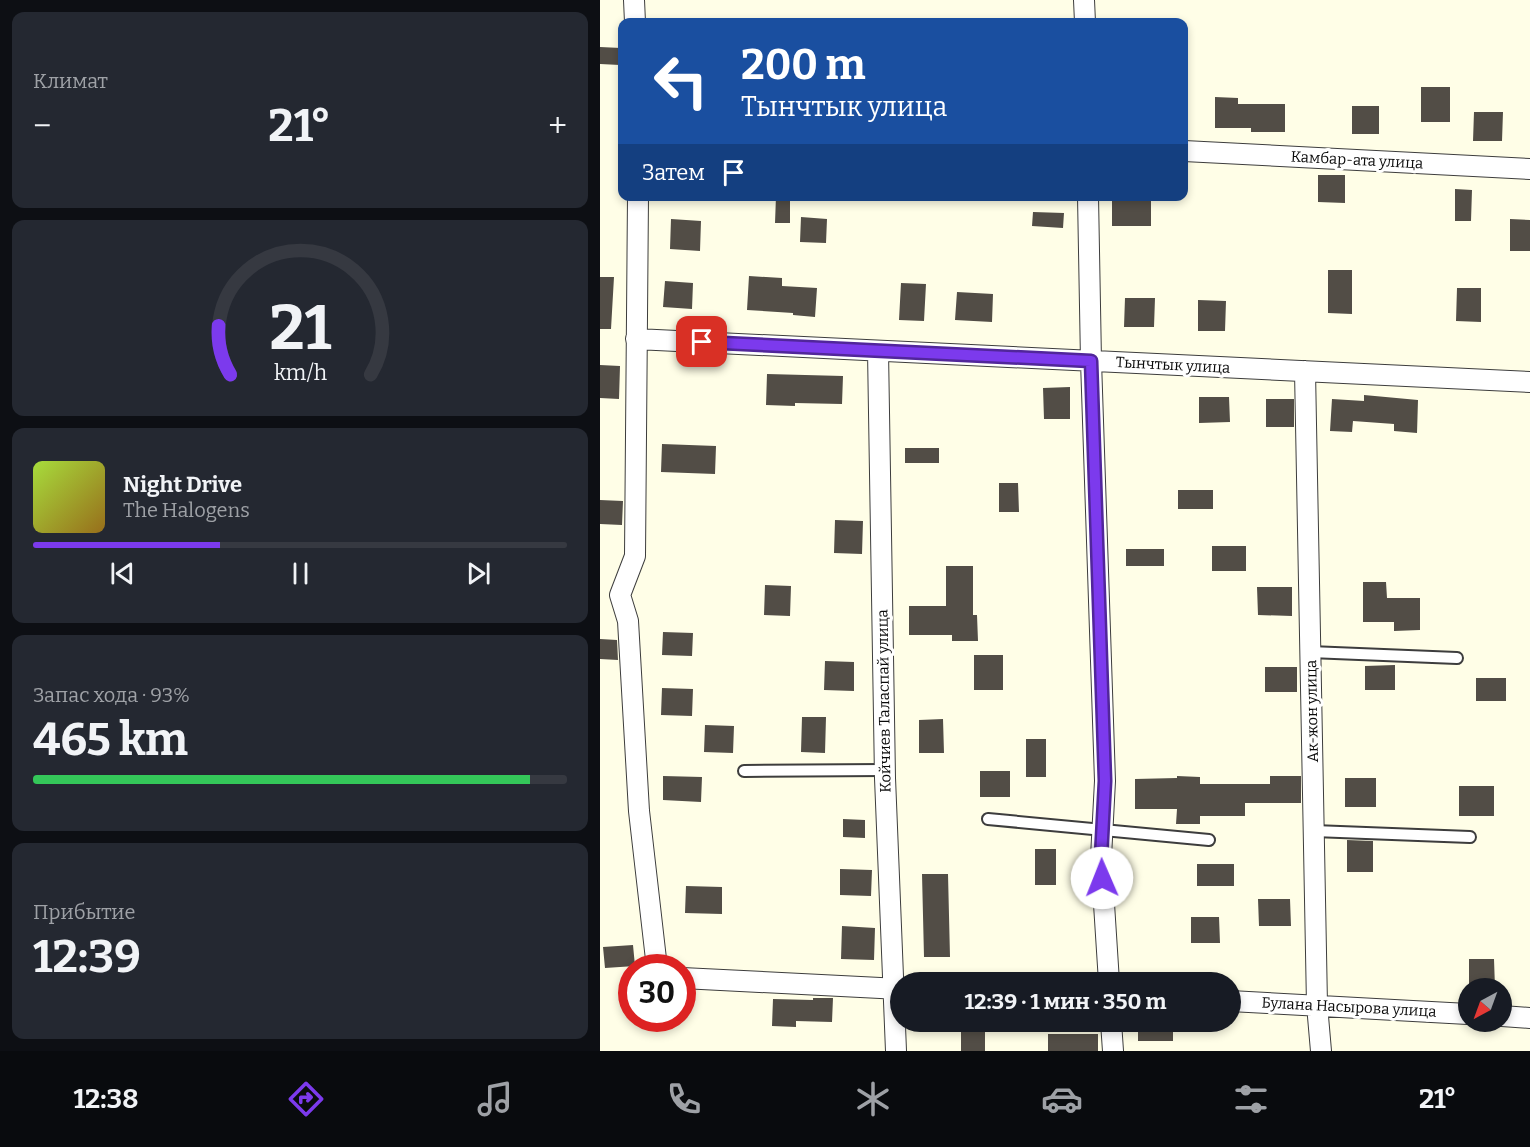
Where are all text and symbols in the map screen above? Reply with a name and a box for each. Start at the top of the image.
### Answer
text: 200 m [741,40,866,90]
icon: left [642,42,720,120]
text: Климат [33,69,108,93]
text: Тынчтык улица [741,91,947,123]
text: 21° [268,99,331,153]
text: − [33,106,51,146]
text: + [548,106,567,146]
street label: Камбар-ата улица [1290,148,1424,172]
icon: arrive [717,156,750,189]
text: Затем [642,159,705,186]
text: 21 [269,291,331,366]
pin [676,316,727,367]
icon: arrive [685,325,718,358]
street label: Тынчтык улица [1115,353,1231,377]
text: km/h [273,360,327,386]
text: Night Drive [123,471,242,498]
text: The Halogens [123,498,250,522]
icon: previous [106,557,139,590]
icon: pause [284,557,317,590]
icon: next [462,557,495,590]
street label: Койчиев Таласпай улица [873,609,895,793]
street label: Ак-жон улица [1302,660,1322,762]
text: Запас хода · 93% [33,683,190,707]
text: 465 km [33,713,188,767]
position arrow [1070,846,1134,910]
text: Прибытие [33,900,135,924]
text: 12:39 [33,930,141,984]
speed limit sign: 30 [618,954,696,1032]
north arrow [1458,978,1512,1032]
map controls [1458,978,1512,1032]
text: 12:39 · 1 мин · 350 m [965,988,1166,1015]
street label: Булана Насырова улица [1261,993,1437,1021]
icon: directions [285,1078,327,1120]
icon: music [474,1078,516,1120]
icon: phone [663,1078,705,1120]
icon: climate [852,1078,894,1120]
icon: car [1041,1078,1083,1120]
icon: filters [1230,1078,1272,1120]
text: 12:38 [73,1083,138,1115]
text: 21° [1419,1083,1457,1115]

